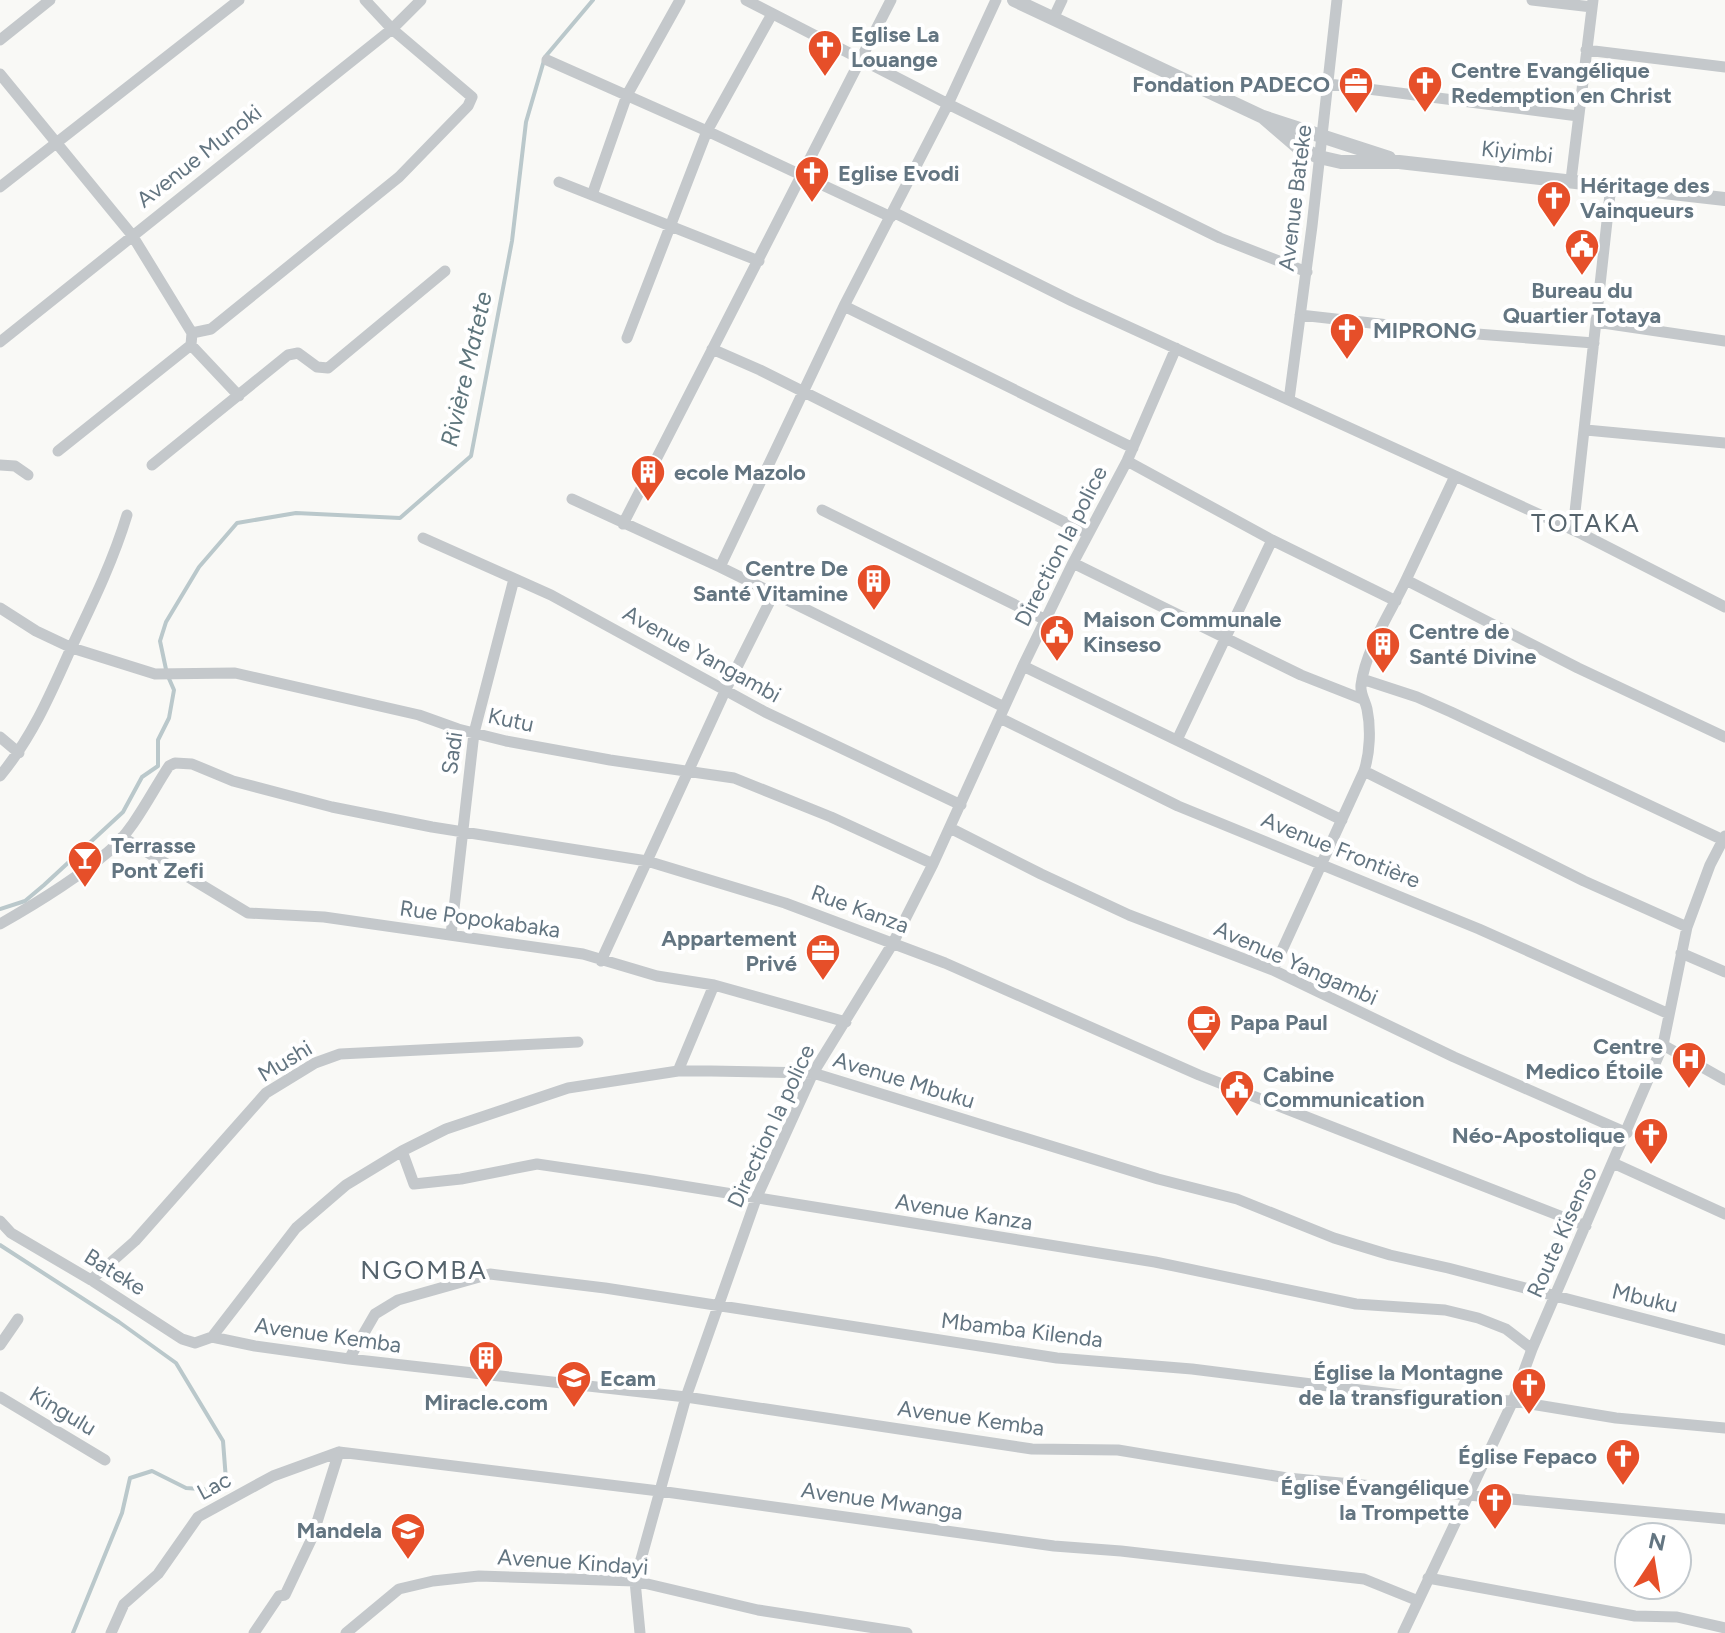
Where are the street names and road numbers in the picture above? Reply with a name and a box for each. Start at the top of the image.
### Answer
street label: Avenue Munoki [131,99,267,213]
street label: Avenue Bateke [1273,123,1317,273]
street label: Kiyimbi [1480,135,1554,169]
street label: Direction la police [1009,461,1113,631]
street label: Avenue Yangambi [618,599,786,709]
street label: Kutu [486,702,536,738]
street label: Sadi [436,730,468,776]
street label: Avenue Frontière [1258,806,1424,894]
street label: Rue Kanza [807,879,913,939]
street label: Rue Popokabaka [398,894,562,944]
street label: Avenue Yangambi [1210,915,1382,1011]
street label: Mushi [253,1034,317,1088]
street label: Direction la police [721,1040,821,1212]
street label: Avenue Mbuku [830,1046,978,1114]
street label: Route Kisenso [1521,1162,1603,1302]
street label: Avenue Kanza [893,1188,1035,1236]
street label: Bateke [79,1243,151,1301]
street label: Mbuku [1609,1277,1681,1319]
street label: Mbamba Kilenda [940,1307,1104,1353]
street label: Avenue Kemba [253,1311,403,1359]
street label: Kingulu [25,1381,101,1441]
street label: Avenue Kemba [896,1394,1046,1442]
street label: Lac [192,1466,236,1506]
street label: Avenue Mwanga [799,1476,965,1526]
street label: Avenue Kindayi [497,1543,649,1581]

